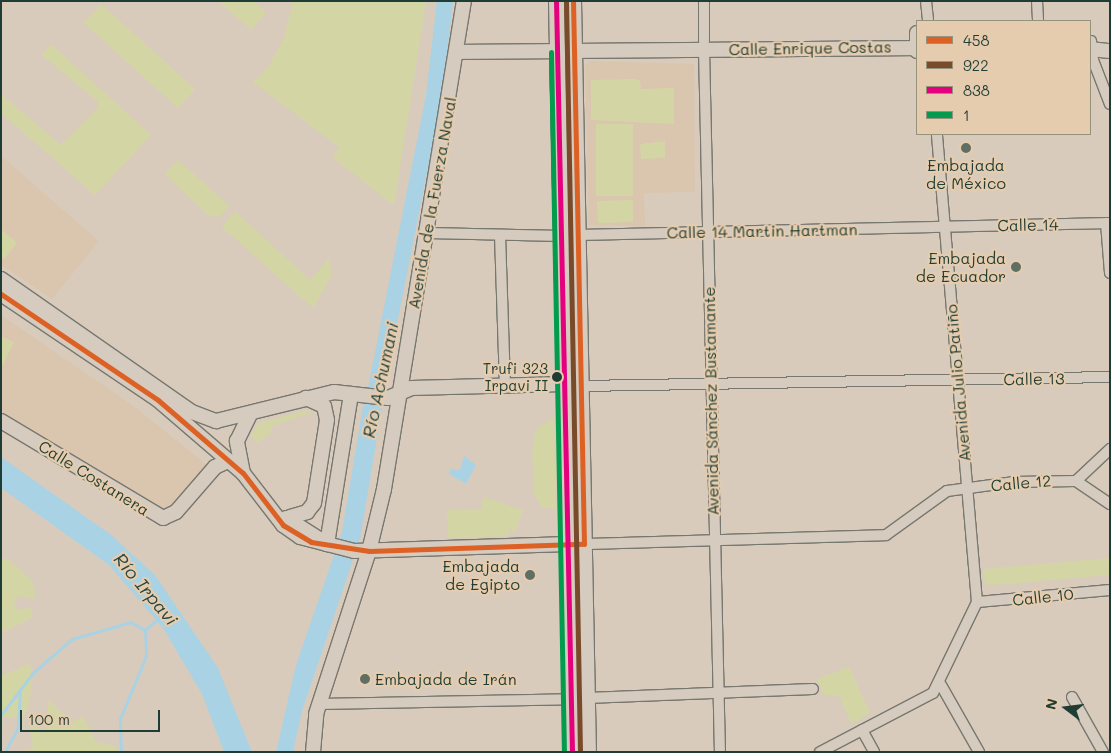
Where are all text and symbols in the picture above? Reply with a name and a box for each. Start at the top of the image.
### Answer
legend [916,20,1091,135]
text: 458 [963,30,990,50]
street label: Calle Enrique Costas [728,37,892,59]
text: 922 [963,55,989,75]
text: 838 [963,80,990,100]
street label: Avenida de la Fuerza Naval [404,95,460,311]
text: 1 [963,105,970,125]
marker: Embajada de México [960,142,972,154]
place label: Embajada de México [926,155,1006,193]
street label: Calle 14 [997,215,1059,235]
street label: Calle 14 Martin Hartman [666,220,858,242]
place label: Embajada de Ecuador [916,248,1006,286]
marker: Embajada de Ecuador [1010,261,1022,273]
street label: Avenida Sánchez Bustamante [699,286,723,516]
street label: Avenida Julio Patiño [942,304,974,462]
water label: Río Achumani [357,320,403,440]
place label: Trufi 323 Irpavi II [483,359,548,394]
street label: Calle 13 [1003,369,1065,389]
marker: Trufi 323 Irpavi II [552,372,562,382]
street label: Calle Costanera [35,436,153,520]
street label: Calle 12 [990,471,1052,495]
water label: Río Irpavi [109,548,183,630]
place label: Embajada de Egipto [442,556,520,594]
marker: Embajada de Egipto [524,569,536,581]
street label: Calle 10 [1011,584,1075,610]
place label: Embajada de Irán [375,669,517,689]
marker: Embajada de Irán [359,673,371,685]
north arrow [1041,683,1091,733]
text: N [1040,696,1062,712]
scale bar [22,700,162,732]
text: 100 m [28,709,70,729]

